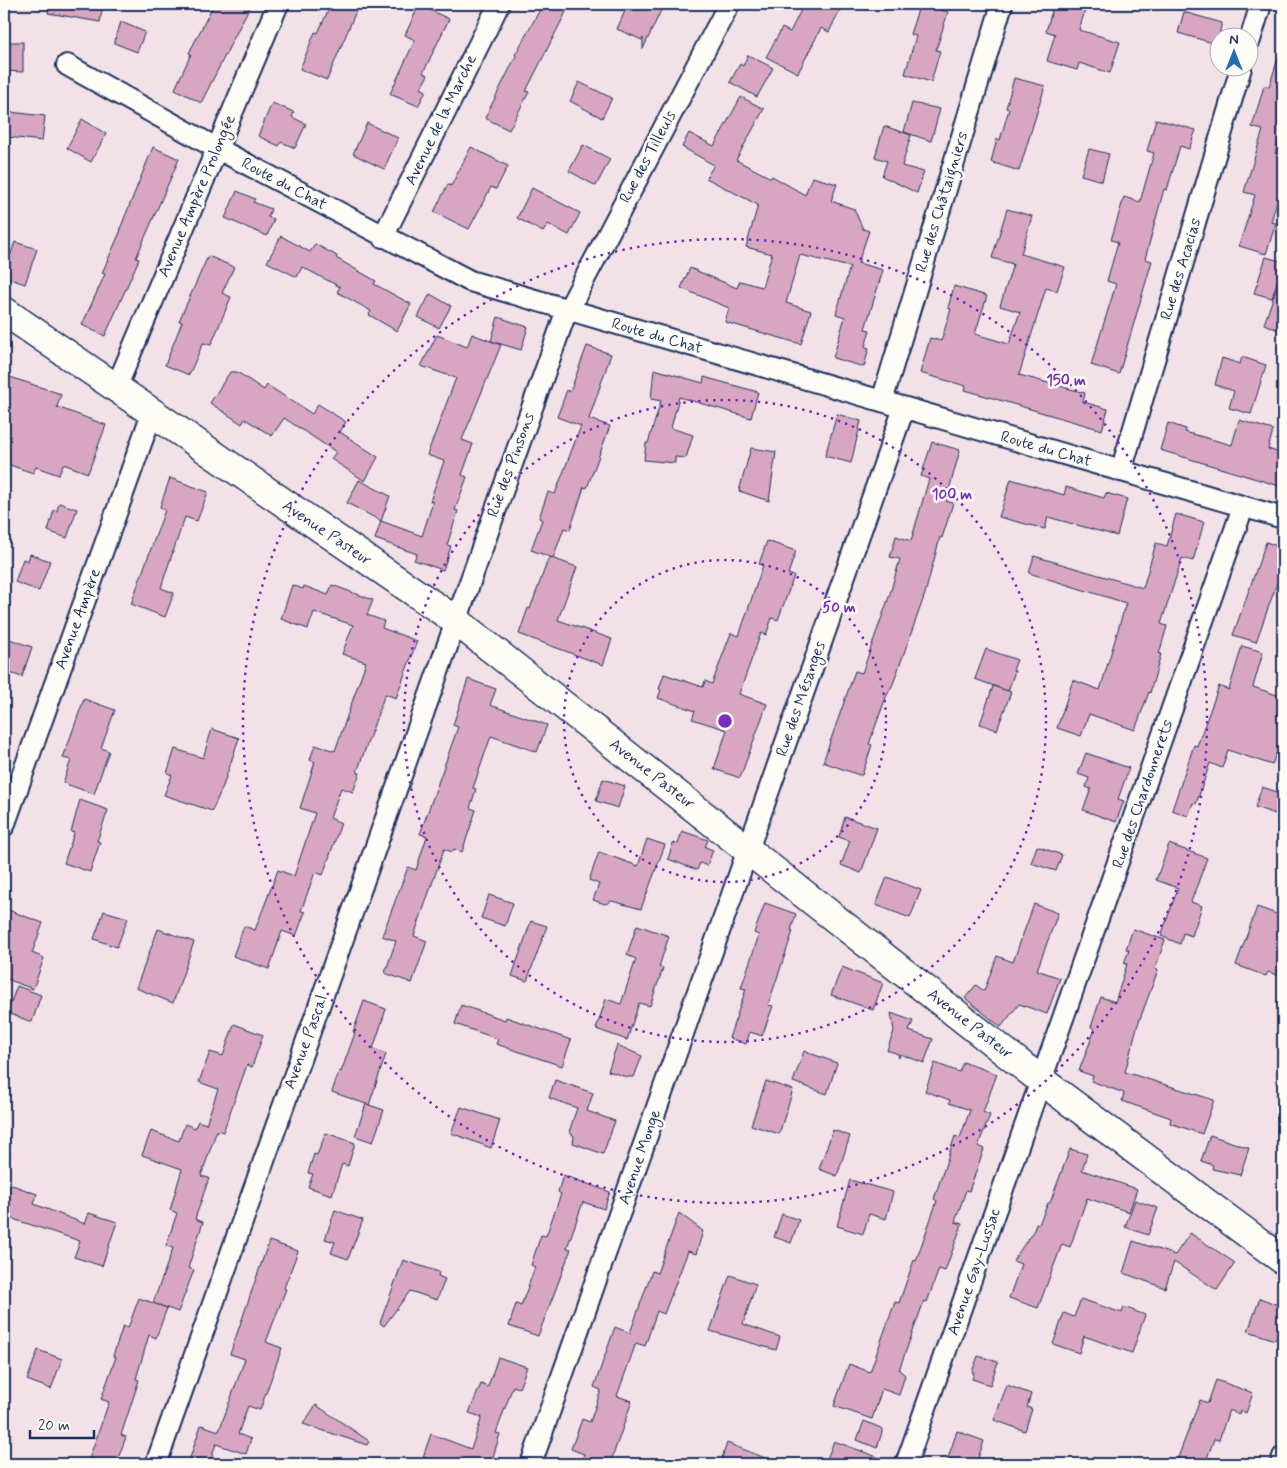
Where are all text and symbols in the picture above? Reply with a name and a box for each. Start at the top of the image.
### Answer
north arrow [1210,28,1260,78]
text: N [1229,31,1239,49]
street label: Avenue de la Marche [400,51,482,189]
street label: Rue des Tilleuls [615,107,681,207]
street label: Avenue Ampère Prolongée [153,112,242,281]
street label: Rue des Châtaigniers [911,129,974,275]
street label: Route du Chat [238,153,331,215]
street label: Rue des Acacias [1156,216,1206,322]
street label: Route du Chat [609,313,705,359]
text: 150 m [1046,371,1086,391]
street label: Rue des Pinsons [482,410,540,520]
street label: Route du Chat [998,426,1094,472]
text: 100 m [932,485,972,505]
street label: Avenue Pasteur [278,495,376,571]
street label: Avenue Ampère [50,566,106,672]
text: 50 m [822,598,856,618]
street label: Rue des Mésanges [771,638,832,760]
centre of rings [716,712,734,730]
street label: Rue des Chardonnerets [1108,717,1178,871]
street label: Avenue Pasteur [605,734,699,814]
street label: Avenue Pasteur [923,984,1017,1064]
street label: Avenue Pascal [279,992,333,1092]
street label: Avenue Monge [614,1106,667,1208]
street label: Avenue Gay-Lussac [942,1205,1006,1338]
scale bar [30,1408,94,1440]
text: 20 m [38,1416,70,1436]

